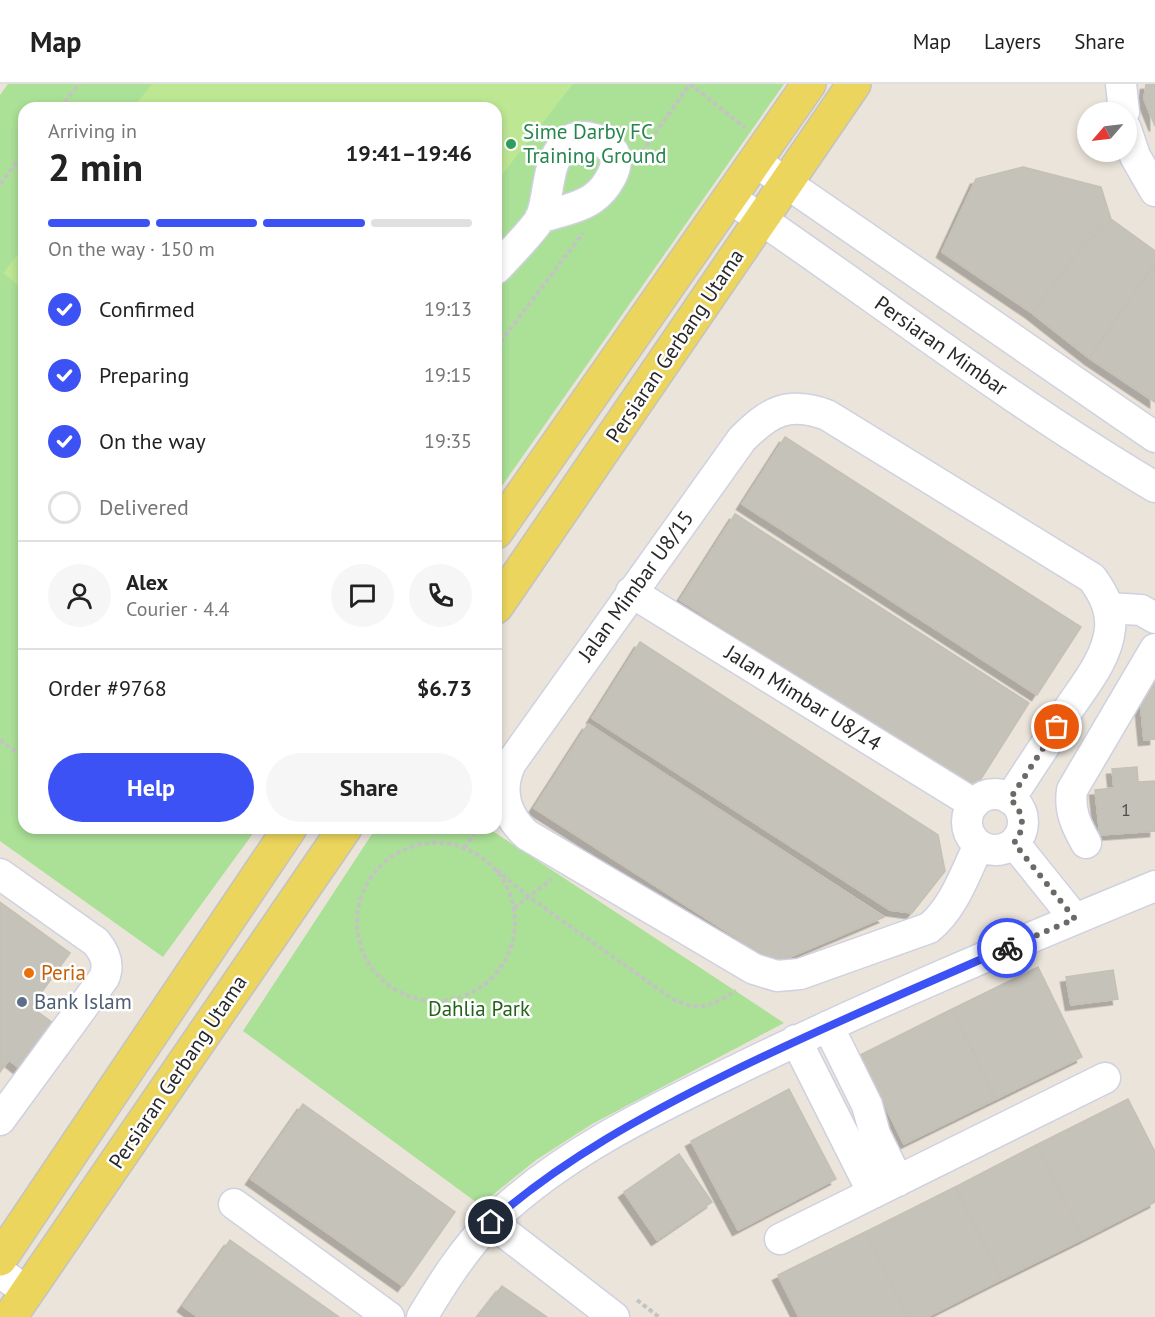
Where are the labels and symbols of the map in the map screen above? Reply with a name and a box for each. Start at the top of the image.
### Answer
north arrow [1077,102,1137,162]
place label: Sime Darby FC Training Ground [523,118,666,169]
marker: Sime Darby FC Training Ground [504,137,518,151]
street label: Persiaran Gerbang Utama [600,244,749,448]
street label: Persiaran Mimbar [869,290,1013,402]
street label: Jalan Mimbar U8/15 [571,505,699,667]
street label: Jalan Mimbar U8/14 [719,638,887,757]
pin [1031,701,1082,752]
house number: 1 [1121,798,1131,821]
courier [977,918,1037,978]
place label: Peria [41,959,86,986]
marker: Peria [22,966,36,980]
street label: Persiaran Gerbang Utama [103,970,252,1174]
place label: Bank Islam [34,988,132,1015]
marker: Bank Islam [15,995,29,1009]
park label: Dahlia Park [428,995,530,1022]
pin [465,1196,516,1247]

